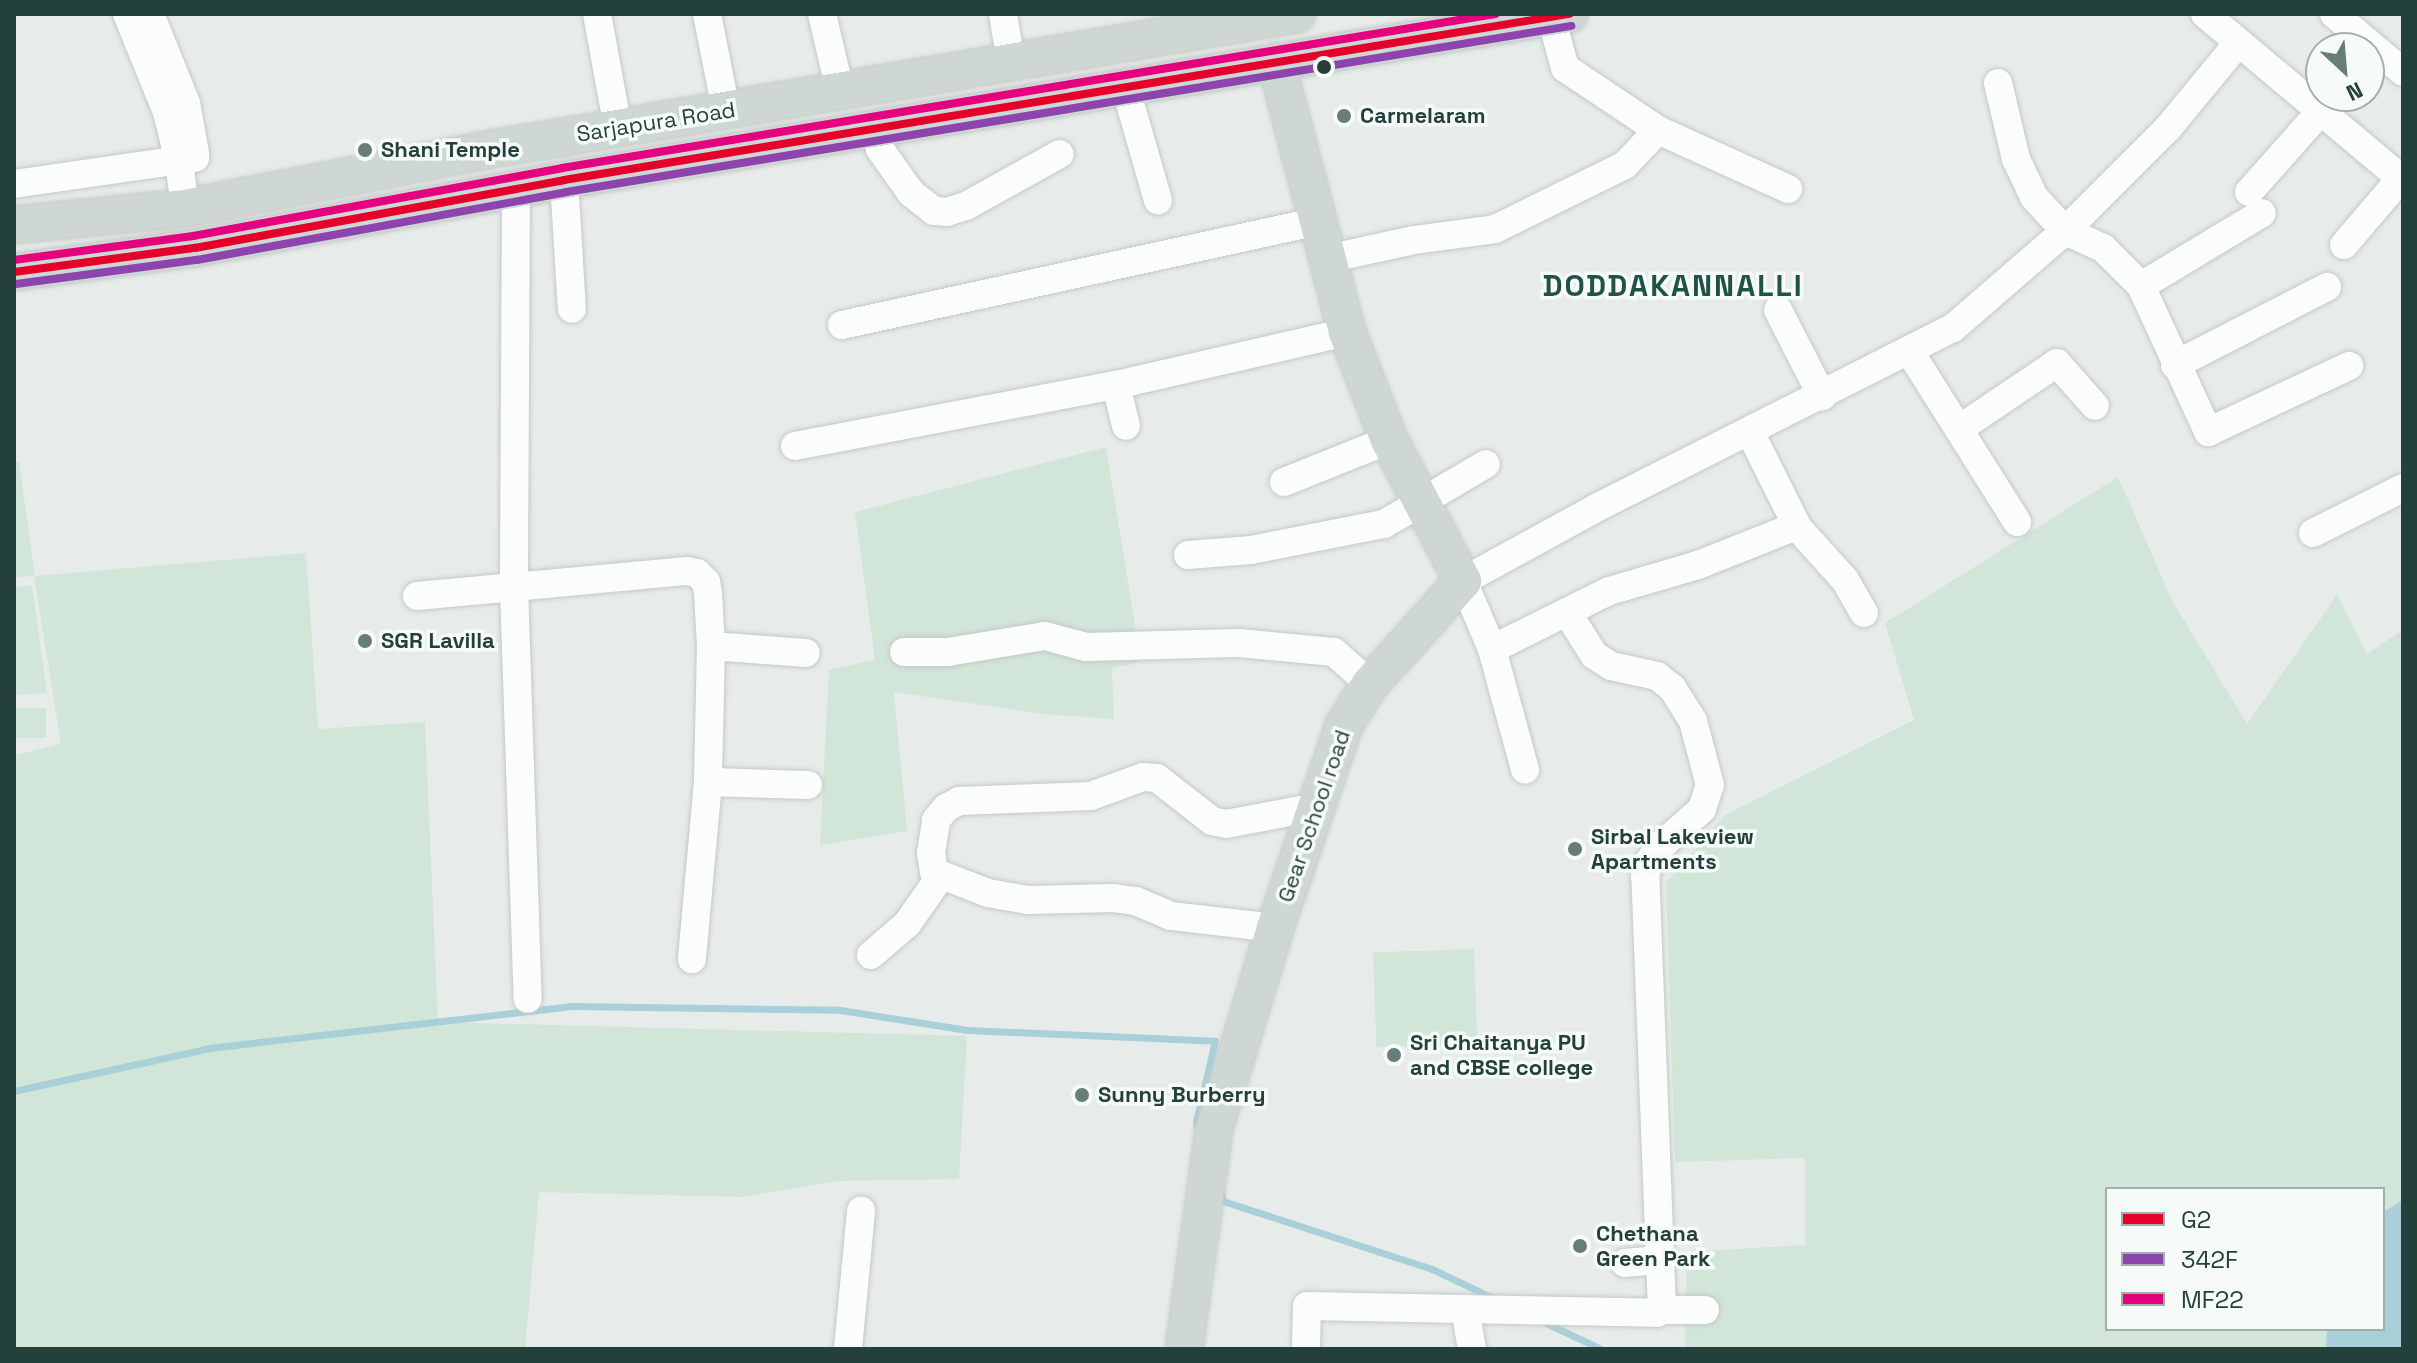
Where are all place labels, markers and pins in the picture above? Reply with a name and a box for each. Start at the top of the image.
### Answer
unlabelled marker [1316,59,1332,75]
place label: Carmelaram [1360,103,1486,129]
marker: Carmelaram [1335,107,1353,125]
place label: Shani Temple [381,137,521,163]
marker: Shani Temple [356,141,374,159]
place label: SGR Lavilla [381,628,495,654]
marker: SGR Lavilla [356,632,374,650]
place label: Sirbal Lakeview Apartments [1591,823,1754,874]
marker: Sirbal Lakeview Apartments [1566,840,1584,858]
place label: Sri Chaitanya PU and CBSE college [1410,1029,1593,1080]
marker: Sri Chaitanya PU and CBSE college [1385,1046,1403,1064]
place label: Sunny Burberry [1098,1082,1266,1108]
marker: Sunny Burberry [1073,1086,1091,1104]
place label: Chethana Green Park [1596,1220,1710,1272]
marker: Chethana Green Park [1571,1237,1589,1255]

